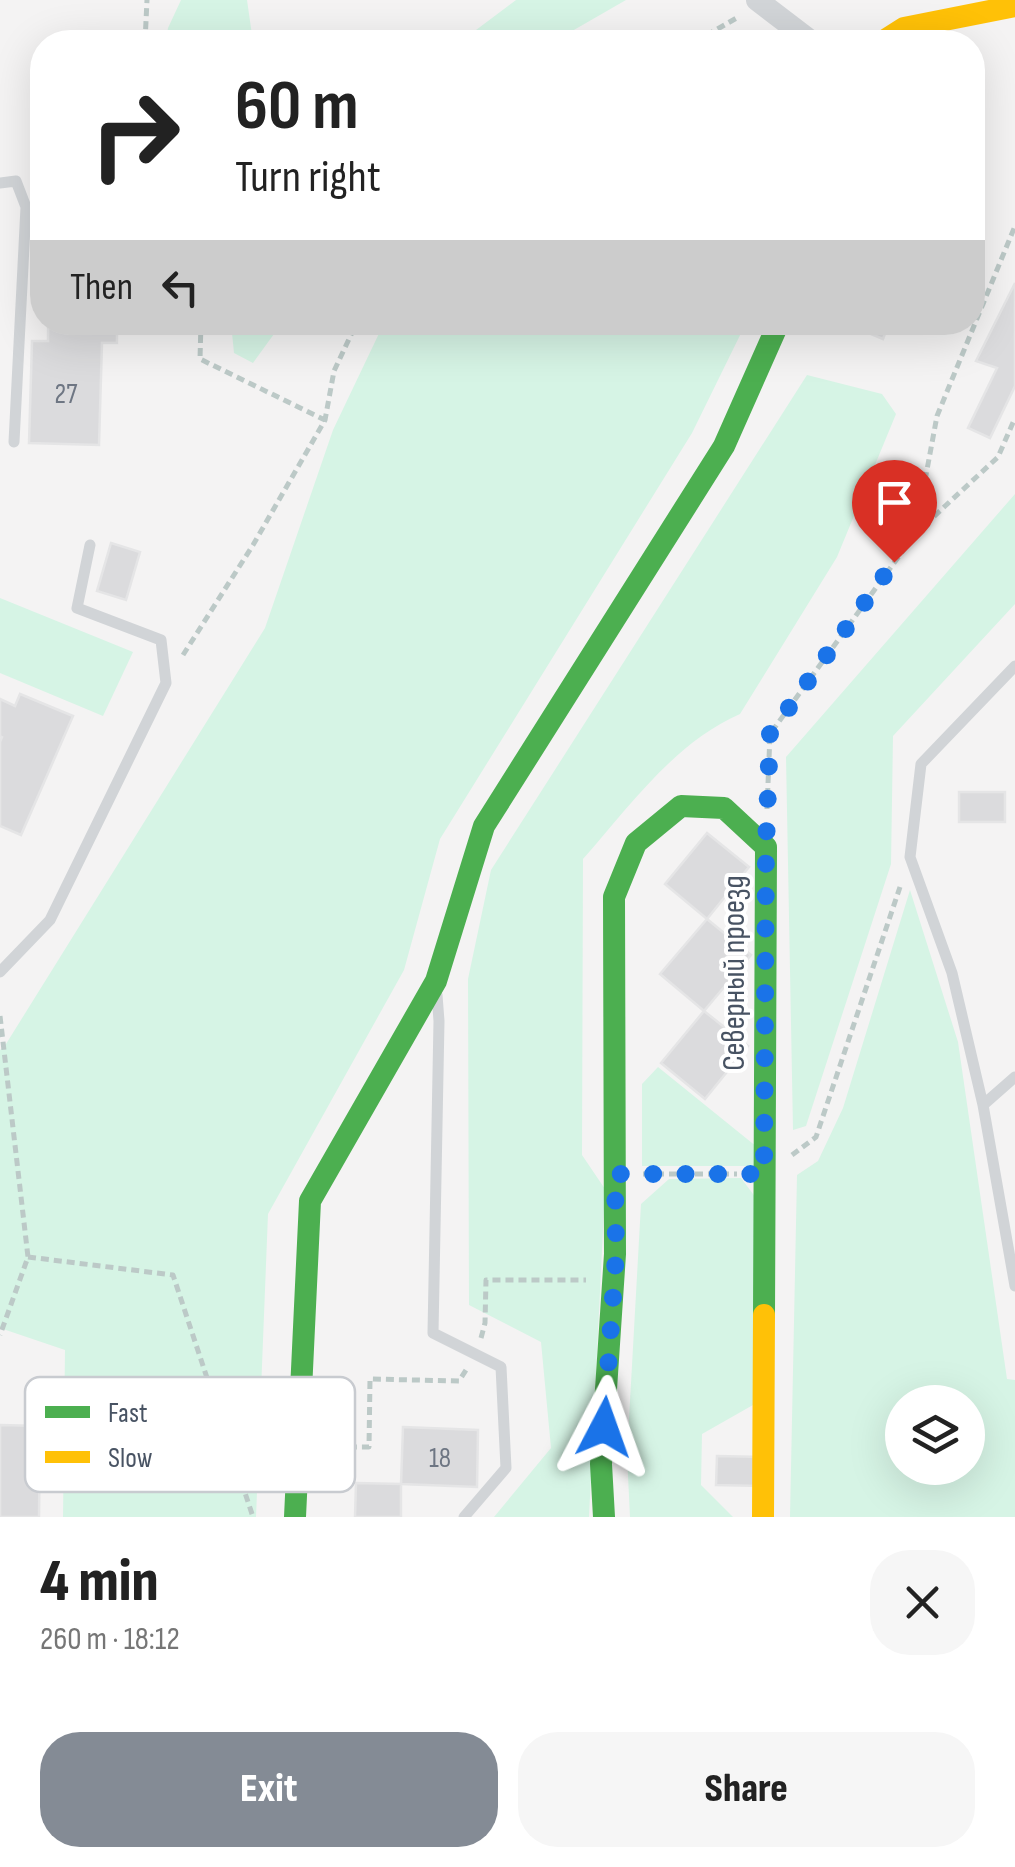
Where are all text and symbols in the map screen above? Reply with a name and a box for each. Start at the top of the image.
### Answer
text: 60 m [235,65,359,149]
icon: right [70,70,200,200]
text: Turn right [235,150,381,205]
icon: left [153,260,208,315]
text: Then [70,265,133,310]
house number: 27 [55,378,77,411]
pin [852,460,937,563]
icon: arrive [867,475,922,530]
street label: Северный проезд [715,875,754,1071]
position arrow [552,1375,656,1479]
legend [25,1377,355,1492]
map controls [885,1385,985,1485]
button: layers [885,1385,985,1485]
text: Fast [108,1397,147,1430]
text: Slow [108,1442,153,1475]
house number: 18 [429,1442,451,1475]
text: 4 min [40,1546,159,1618]
button: close [870,1550,975,1655]
text: 260 m · 18:12 [40,1620,180,1659]
button: Exit [40,1732,498,1847]
button: Share [518,1732,975,1847]

